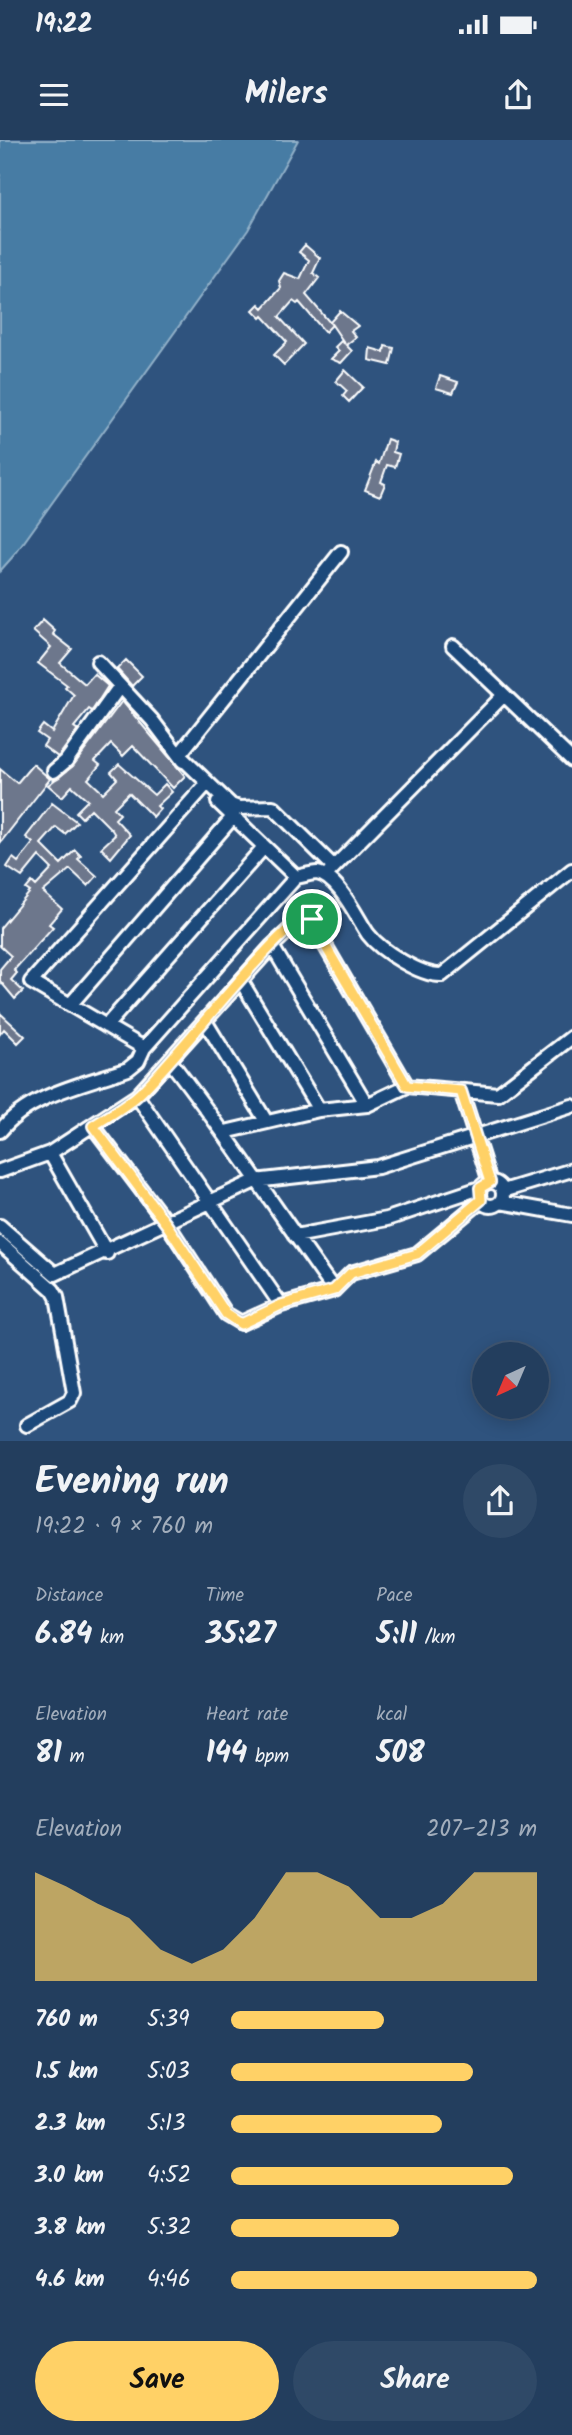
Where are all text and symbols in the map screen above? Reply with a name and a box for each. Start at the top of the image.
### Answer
text: 19:22 [35,4,93,46]
text: Milers [244,69,328,120]
icon: menu [35,76,73,114]
icon: share [499,76,537,114]
pin [282,889,342,949]
icon: arrive [293,900,331,938]
north arrow [472,1342,550,1419]
map controls [472,1342,549,1419]
text: Evening run [35,1453,229,1513]
button: share [463,1464,537,1538]
text: 19:22 · 9 × 760 m [35,1509,213,1545]
text: Distance [35,1581,103,1611]
text: Time [206,1581,244,1611]
text: Pace [376,1581,413,1611]
text: 6.84 [35,1611,92,1659]
text: 35:27 [206,1611,276,1659]
text: 5:11 [376,1611,417,1659]
text: km [92,1623,124,1653]
text: /km [417,1623,455,1653]
text: Elevation [35,1700,107,1730]
text: Heart rate [206,1700,288,1730]
text: kcal [376,1700,407,1730]
text: 81 [35,1730,62,1778]
text: 144 [206,1730,247,1778]
text: 508 [376,1730,425,1778]
text: m [62,1742,85,1772]
text: bpm [247,1742,289,1772]
text: Elevation [35,1812,122,1848]
text: 207–213 m [426,1812,537,1848]
text: 760 m [35,2002,98,2038]
text: 5:39 [147,2002,189,2038]
text: 1.5 km [35,2054,98,2090]
text: 5:03 [147,2054,190,2090]
text: 2.3 km [35,2106,105,2142]
text: 5:13 [147,2106,185,2142]
text: 3.0 km [35,2158,104,2194]
text: 4:52 [147,2158,191,2194]
text: 3.8 km [35,2210,106,2246]
text: 5:32 [147,2210,192,2246]
text: 4.6 km [35,2262,104,2298]
text: 4:46 [147,2262,191,2298]
button: Save [35,2341,279,2421]
button: Share [293,2341,537,2421]

